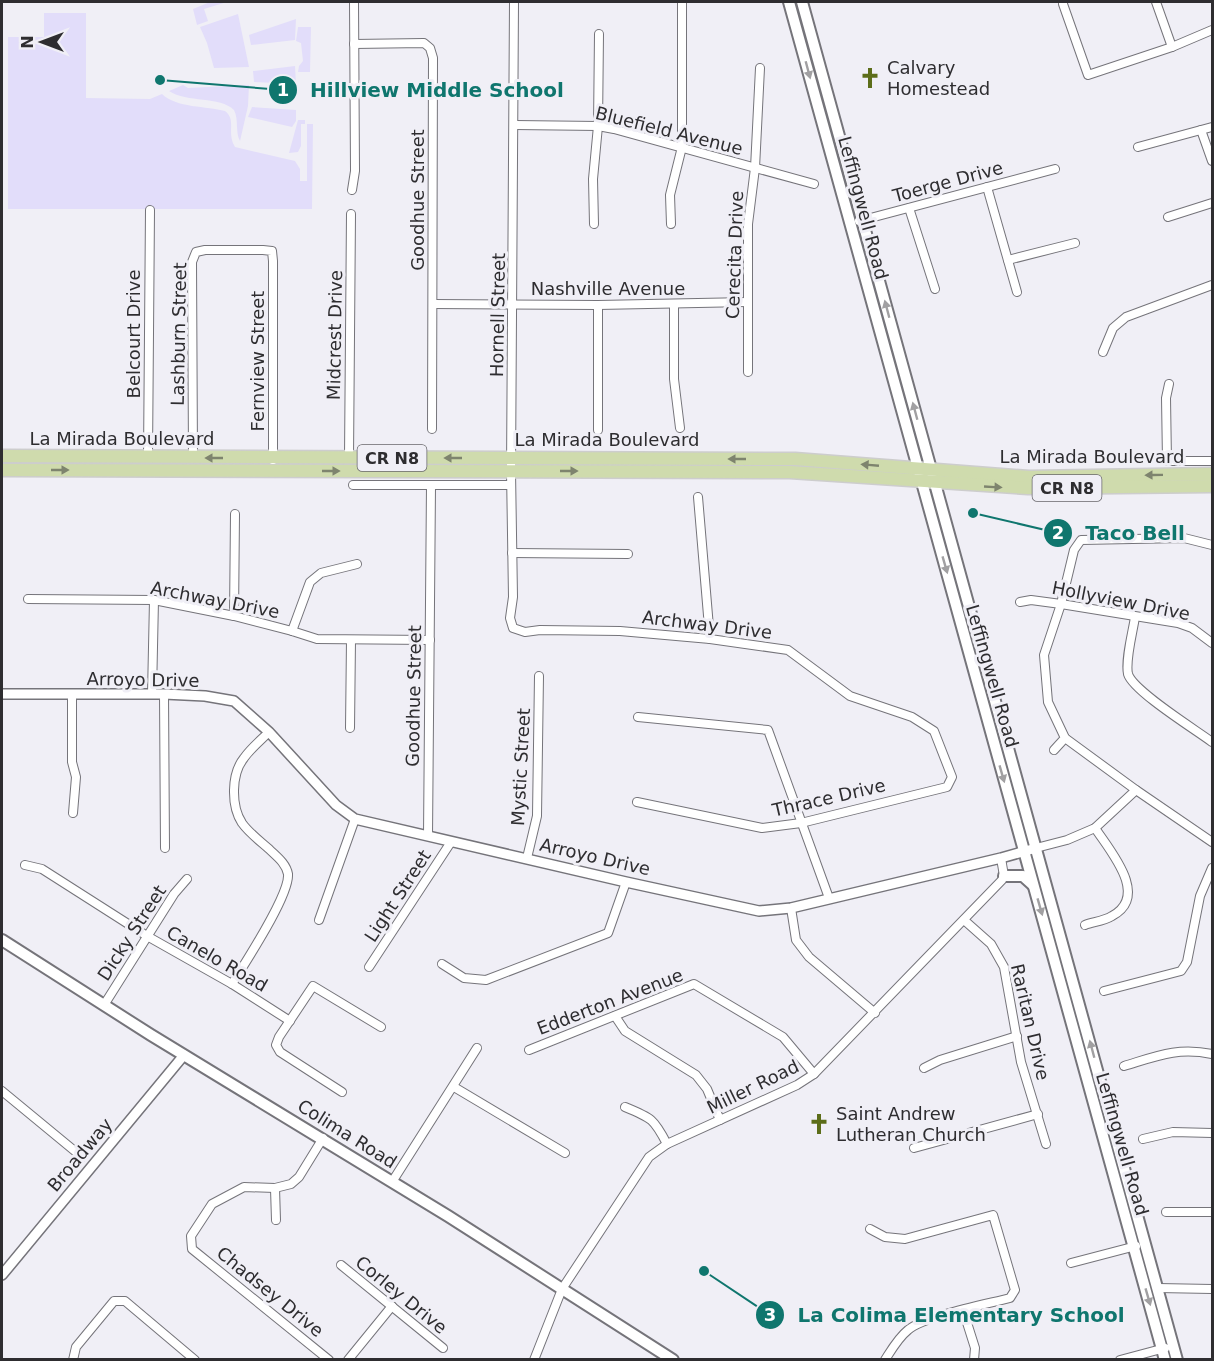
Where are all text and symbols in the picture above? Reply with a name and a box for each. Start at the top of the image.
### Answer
north arrow [12,12,72,72]
text: N [18,35,37,49]
place label: Calvary Homestead [887,57,990,99]
one-way arrow [803,61,813,79]
church icon: Calvary Homestead [858,66,882,90]
callout: Hillview Middle School [268,71,576,109]
text: Hillview Middle School [310,78,564,102]
text: 1 [277,79,289,100]
street label: Bluefield Avenue [593,102,745,159]
street label: Goodhue Street [407,129,428,271]
street label: Leffingwell Road [834,134,893,282]
street label: Toerge Drive [889,157,1005,207]
street label: Cerecita Drive [722,190,747,320]
street label: Hornell Street [486,253,509,377]
street label: Lashburn Street [167,262,190,406]
street label: Belcourt Drive [123,270,144,398]
street label: Midcrest Drive [323,270,346,400]
street label: Nashville Avenue [531,278,685,299]
street label: Fernview Street [247,291,268,431]
one-way arrow [882,300,892,319]
one-way arrow [910,402,920,421]
street label: La Mirada Boulevard [30,428,214,449]
street label: La Mirada Boulevard [515,429,699,450]
road number: CR N8 [358,445,426,471]
street label: La Mirada Boulevard [1000,446,1184,467]
one-way arrow [205,453,224,462]
one-way arrow [444,453,463,463]
one-way arrow [727,454,746,464]
one-way arrow [860,460,879,470]
one-way arrow [50,465,69,475]
one-way arrow [322,466,341,476]
one-way arrow [560,466,579,476]
one-way arrow [1145,470,1164,480]
road number: CR N8 [1032,475,1102,501]
one-way arrow [984,482,1003,491]
callout: Taco Bell [1043,514,1197,552]
text: Taco Bell [1085,521,1185,545]
text: 2 [1052,522,1064,543]
one-way arrow [940,556,950,575]
street label: Archway Drive [149,577,281,622]
street label: Hollyview Drive [1050,577,1192,624]
street label: Leffingwell Road [962,602,1023,750]
street label: Archway Drive [641,606,773,643]
street label: Goodhue Street [402,625,425,767]
street label: Arroyo Drive [86,668,200,691]
street label: Mystic Street [507,708,534,826]
one-way arrow [998,764,1008,783]
street label: Thrace Drive [769,774,888,821]
street label: Arroyo Drive [538,834,652,879]
street label: Light Street [360,846,435,946]
street label: Dicky Street [93,881,170,984]
one-way arrow [1035,898,1045,917]
street label: Canelo Road [163,921,271,996]
street label: Raritan Drive [1007,962,1054,1082]
street label: Edderton Avenue [534,964,686,1039]
one-way arrow [1086,1040,1096,1059]
street label: Miller Road [703,1055,802,1118]
street label: Leffingwell Road [1092,1070,1153,1218]
street label: Colima Road [294,1095,401,1172]
place label: Saint Andrew Lutheran Church [836,1103,986,1145]
church icon: Saint Andrew Lutheran Church [807,1112,831,1136]
street label: Broadway [43,1113,117,1196]
street label: Chadsey Drive [213,1242,328,1341]
street label: Corley Drive [351,1251,451,1338]
one-way arrow [1144,1289,1153,1307]
callout: La Colima Elementary School [755,1296,1136,1334]
text: La Colima Elementary School [797,1303,1125,1327]
text: 3 [764,1304,776,1325]

